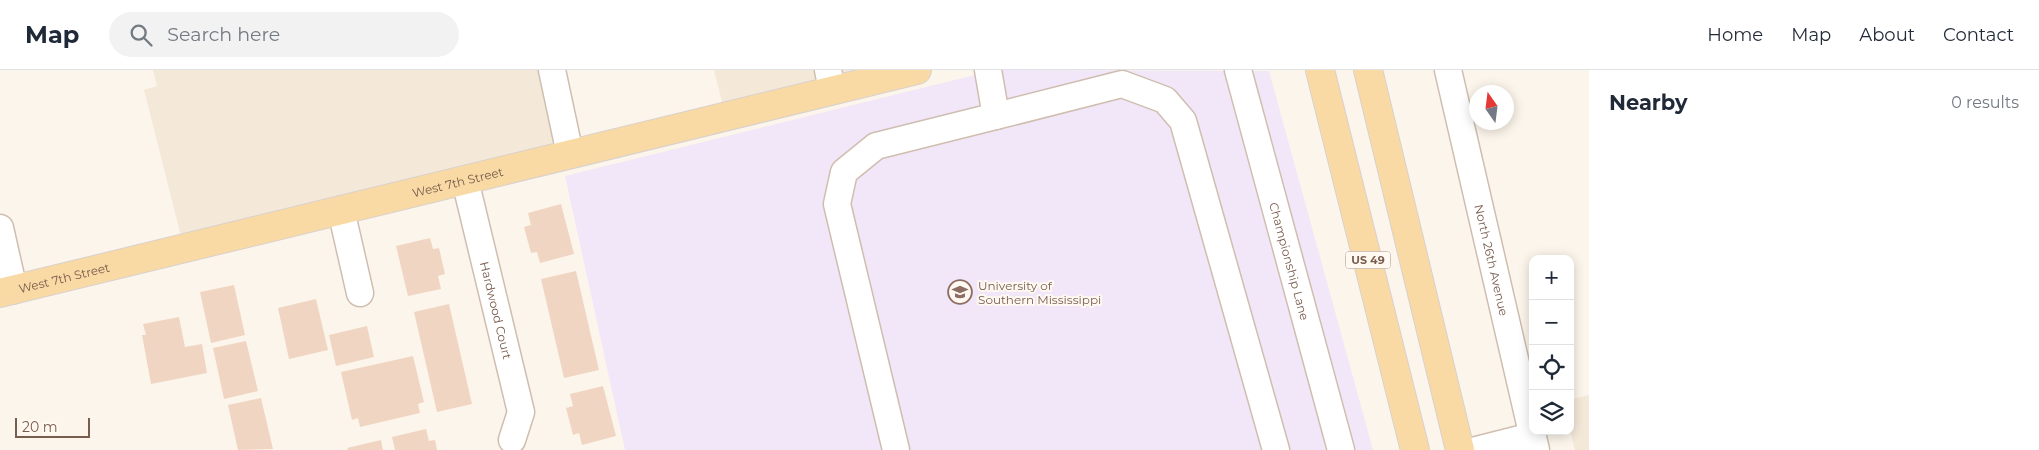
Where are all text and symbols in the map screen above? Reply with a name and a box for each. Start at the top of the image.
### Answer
search box [109,12,459,57]
text: Map [25,20,79,49]
icon: search [127,21,155,49]
text: Search here [167,23,280,46]
text: Home [1707,24,1763,46]
text: Map [1791,24,1831,46]
text: About [1859,24,1915,46]
text: Contact [1943,24,2014,46]
north arrow [1469,85,1514,130]
text: Nearby [1609,90,1688,115]
text: 0 results [1951,93,2019,112]
street label: West 7th Street [411,163,505,200]
street label: Championship Lane [1267,200,1313,322]
street label: North 26th Avenue [1472,203,1512,317]
road number: US 49 [1346,252,1390,268]
map controls [1529,255,1574,435]
button: + [1529,255,1574,300]
street label: West 7th Street [17,259,111,296]
street label: Hardwood Court [477,260,516,361]
place label: University of Southern Mississippi [978,278,1101,307]
school or university icon: University of Southern Mississippi [947,279,973,305]
button: − [1529,300,1574,345]
button: locate [1529,345,1574,390]
button: layers [1529,390,1574,435]
scale bar [15,415,90,438]
text: 20 m [22,418,58,436]

